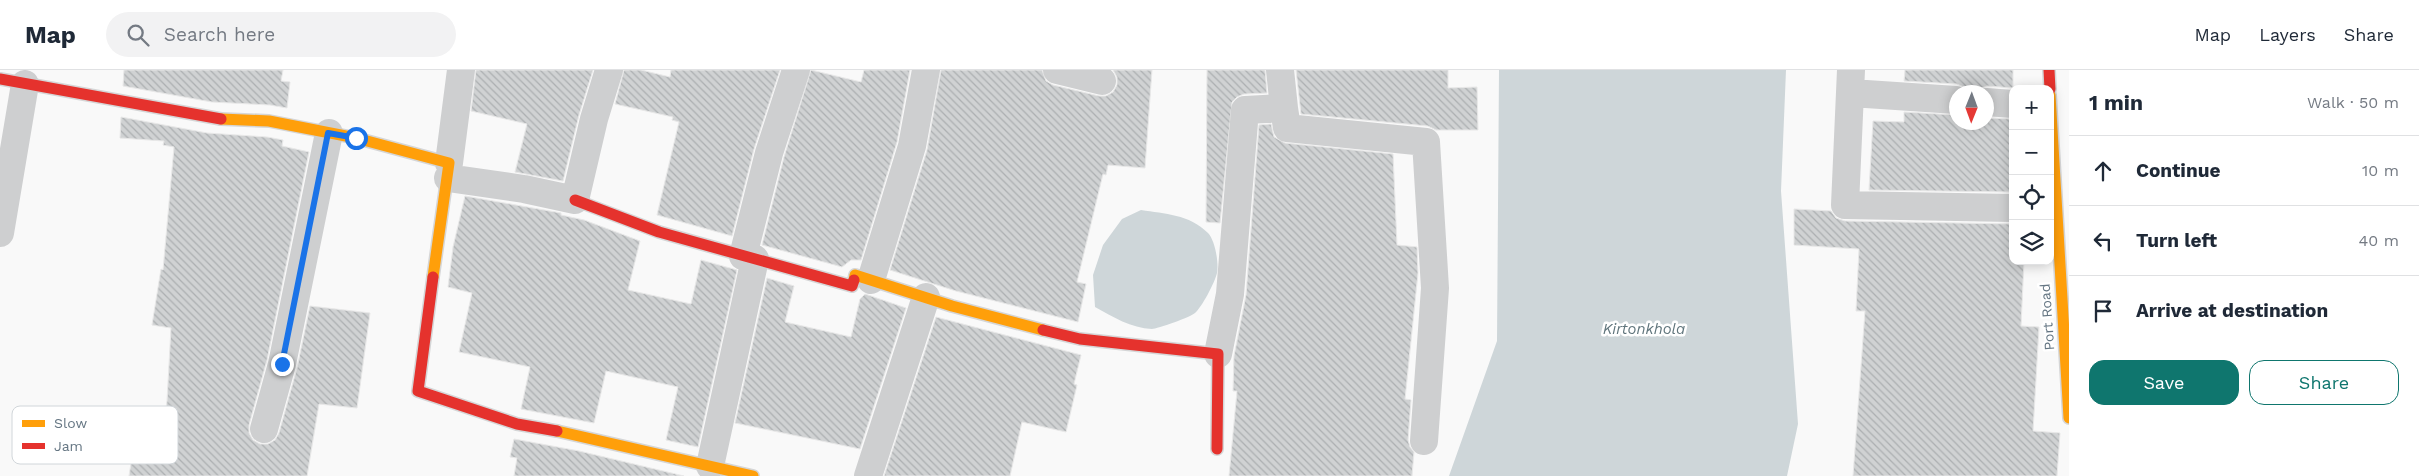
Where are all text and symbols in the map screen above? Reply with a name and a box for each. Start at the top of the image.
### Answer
search box [106,12,456,57]
text: Map [25,21,76,49]
icon: search [124,21,152,49]
text: Search here [164,23,275,46]
text: Map [2194,24,2231,45]
text: Layers [2259,24,2316,45]
text: Share [2344,24,2394,45]
north arrow [1949,85,1994,130]
map controls [2009,85,2054,265]
button: + [2009,85,2054,130]
text: 1 min [2089,90,2143,115]
text: Walk · 50 m [2307,93,2399,112]
route start [345,127,368,150]
button: − [2009,130,2054,175]
icon: ahead [2089,157,2117,185]
text: Continue [2136,159,2220,182]
text: 10 m [2362,161,2399,180]
button: locate [2009,175,2054,220]
button: layers [2009,220,2054,265]
icon: left [2089,227,2117,255]
text: Turn left [2136,229,2217,252]
text: 40 m [2359,231,2399,250]
street label: Port Road [2037,283,2057,351]
icon: arrive [2089,297,2117,325]
text: Arrive at destination [2136,299,2328,322]
water label: Kirtonkhola [1603,320,1685,338]
route end [271,353,294,376]
button: Save [2089,360,2239,405]
button: Share [2249,360,2399,405]
legend [12,406,178,464]
text: Slow [54,415,87,431]
text: Jam [54,438,83,454]

